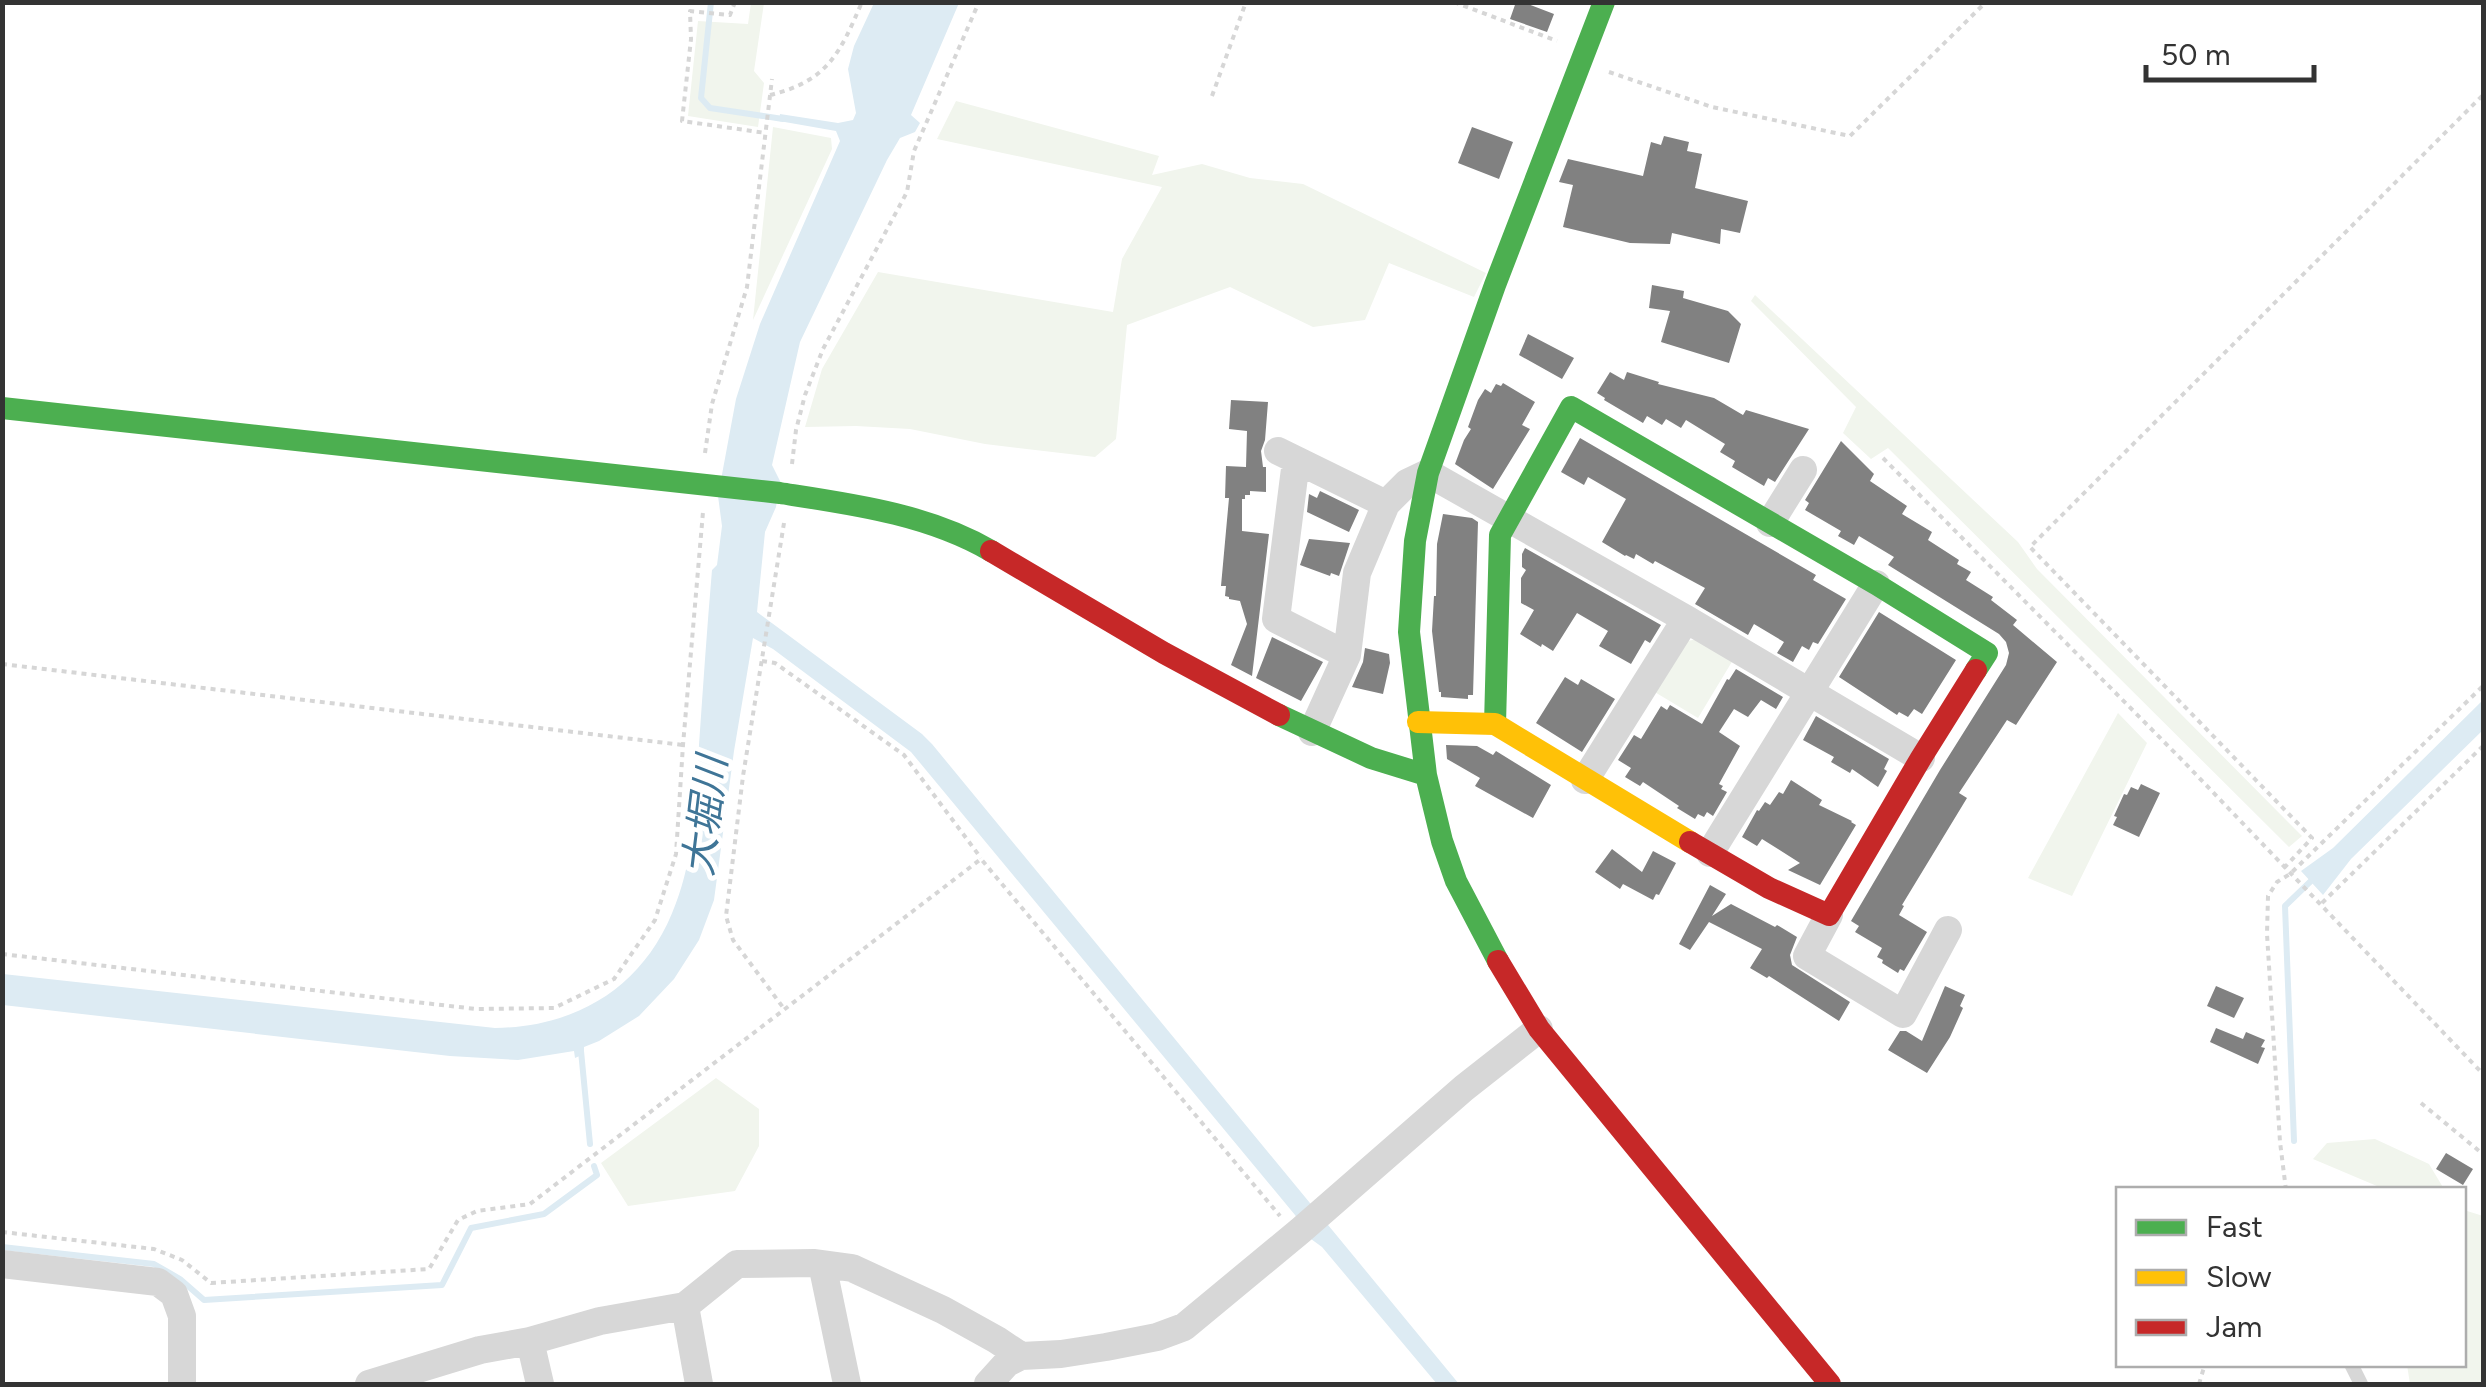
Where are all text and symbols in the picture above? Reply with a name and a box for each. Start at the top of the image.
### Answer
scale bar [2146,20,2314,82]
text: 50 m [2161,36,2230,73]
water label: 大堀川 [674,750,737,878]
legend [2116,1187,2466,1367]
text: Fast [2206,1208,2263,1245]
text: Slow [2206,1258,2272,1295]
text: Jam [2206,1308,2262,1345]

